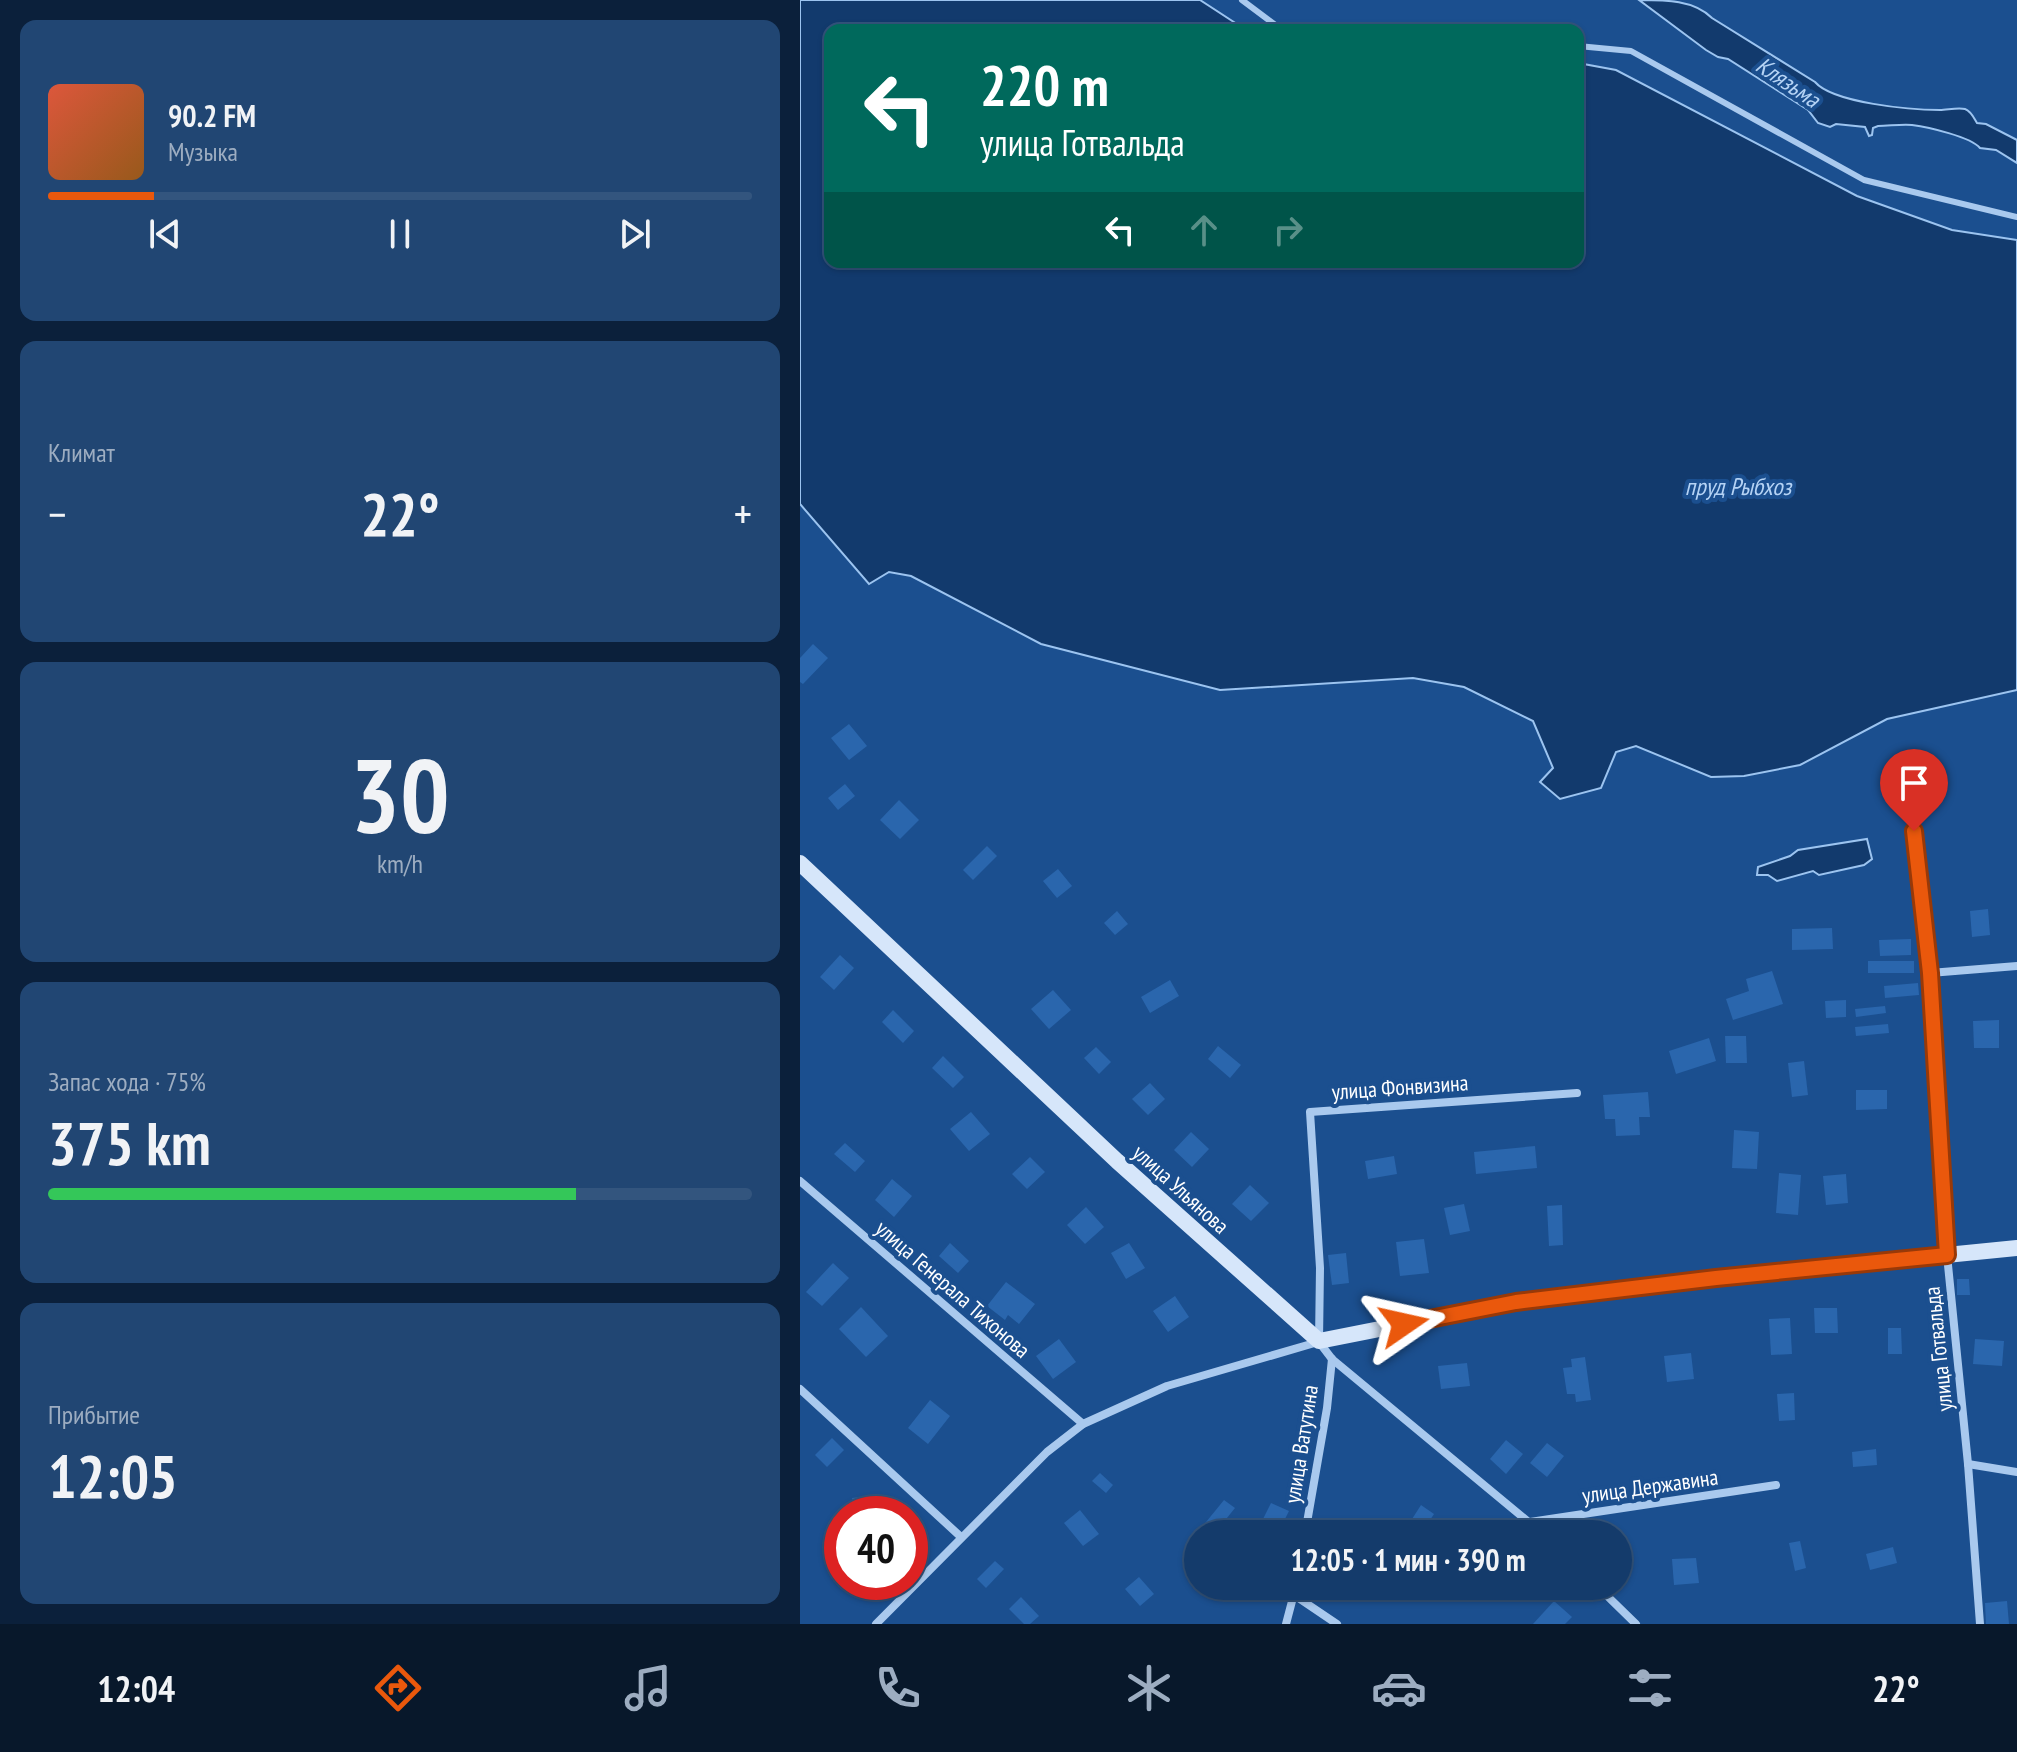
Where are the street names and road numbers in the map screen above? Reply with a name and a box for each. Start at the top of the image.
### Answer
street label: улица Фонвизина [1331,1068,1469,1106]
street label: улица Ульянова [1127,1138,1235,1240]
street label: улица Генерала Тихонова [870,1214,1036,1364]
street label: улица Готвальда [1918,1285,1958,1413]
street label: улица Ватутина [1278,1383,1324,1505]
street label: улица Державина [1580,1463,1720,1509]

